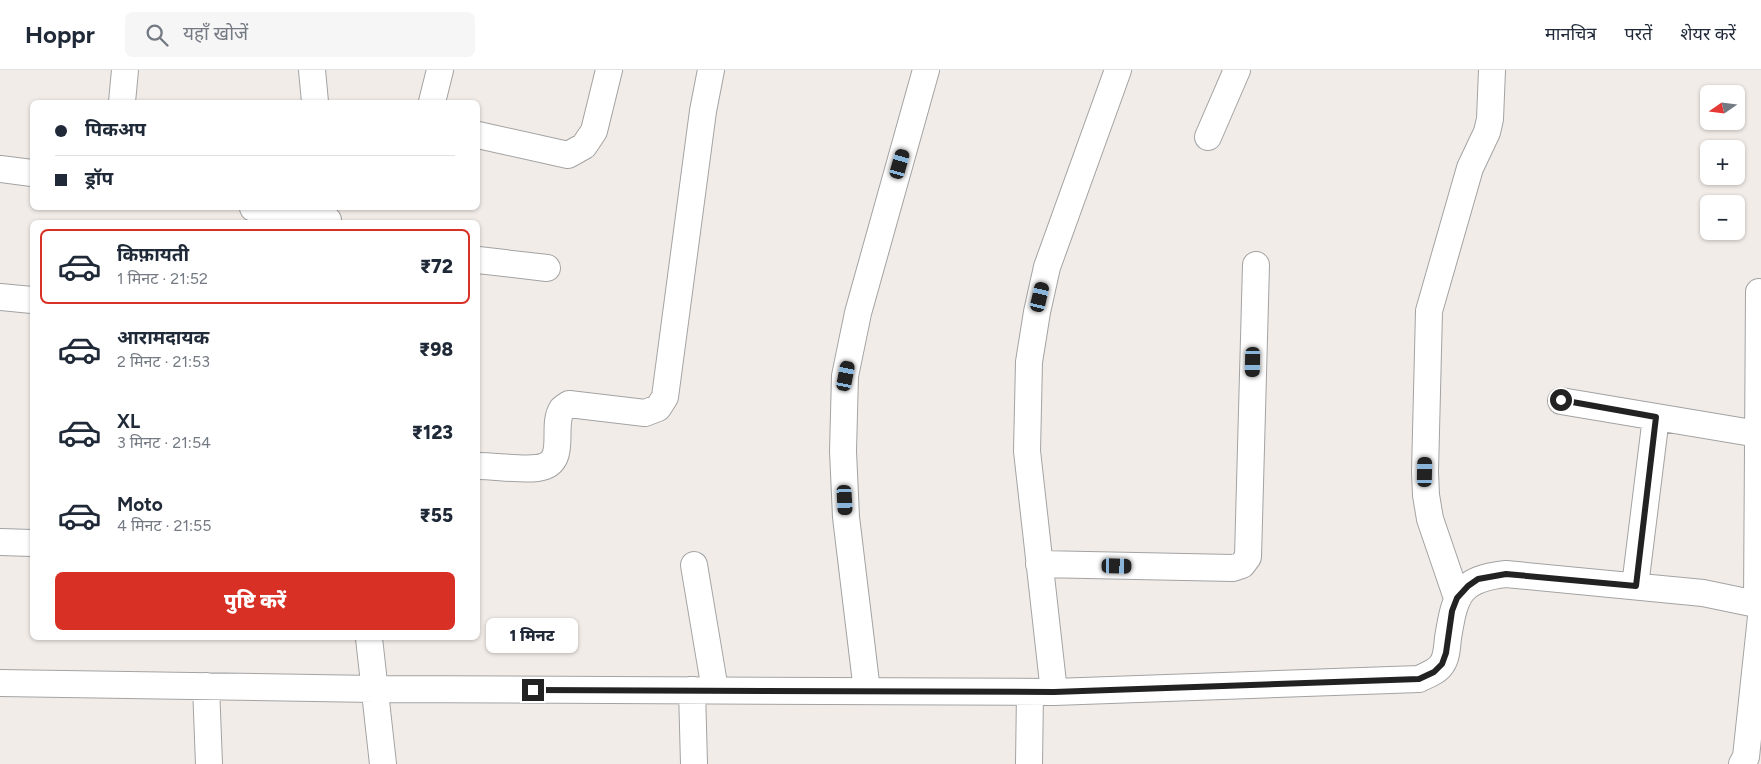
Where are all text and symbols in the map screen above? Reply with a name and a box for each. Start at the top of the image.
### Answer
search box [125,12,475,57]
text: Hoppr [25,20,95,49]
icon: search [143,21,171,49]
text: यहाँ खोजें [183,22,248,45]
text: मानचित्र [1545,23,1596,45]
text: परतें [1624,23,1652,45]
text: शेयर करें [1680,23,1736,45]
north arrow [1700,85,1745,130]
map controls [1700,85,1745,240]
text: पिकअप [85,118,146,141]
button: + [1700,140,1745,185]
car [888,148,911,180]
text: ड्रॉप [85,167,113,190]
button: − [1700,195,1745,240]
text: किफ़ायती [117,243,189,266]
icon: car [57,244,102,289]
text: ₹72 [420,255,453,278]
text: 1 मिनट · 21:52 [117,269,208,288]
car [1029,281,1050,313]
text: आरामदायक [117,326,209,349]
icon: car [57,327,102,372]
text: ₹98 [419,338,453,361]
car [1245,347,1260,377]
text: 2 मिनट · 21:53 [117,352,210,371]
car [835,360,856,392]
route start [1550,389,1572,411]
icon: car [57,410,102,455]
text: XL [117,410,140,433]
text: ₹123 [412,421,453,444]
text: 3 मिनट · 21:54 [117,433,211,452]
car [1417,457,1432,487]
car [836,485,853,515]
icon: car [57,493,102,538]
text: Moto [117,493,163,516]
text: ₹55 [420,504,453,527]
text: 4 मिनट · 21:55 [117,516,212,535]
car [1101,558,1132,574]
button: पुष्टि करें [55,572,455,630]
callout: 1 मिनट [487,618,579,652]
text: 1 मिनट [509,626,555,645]
route end [522,679,544,701]

